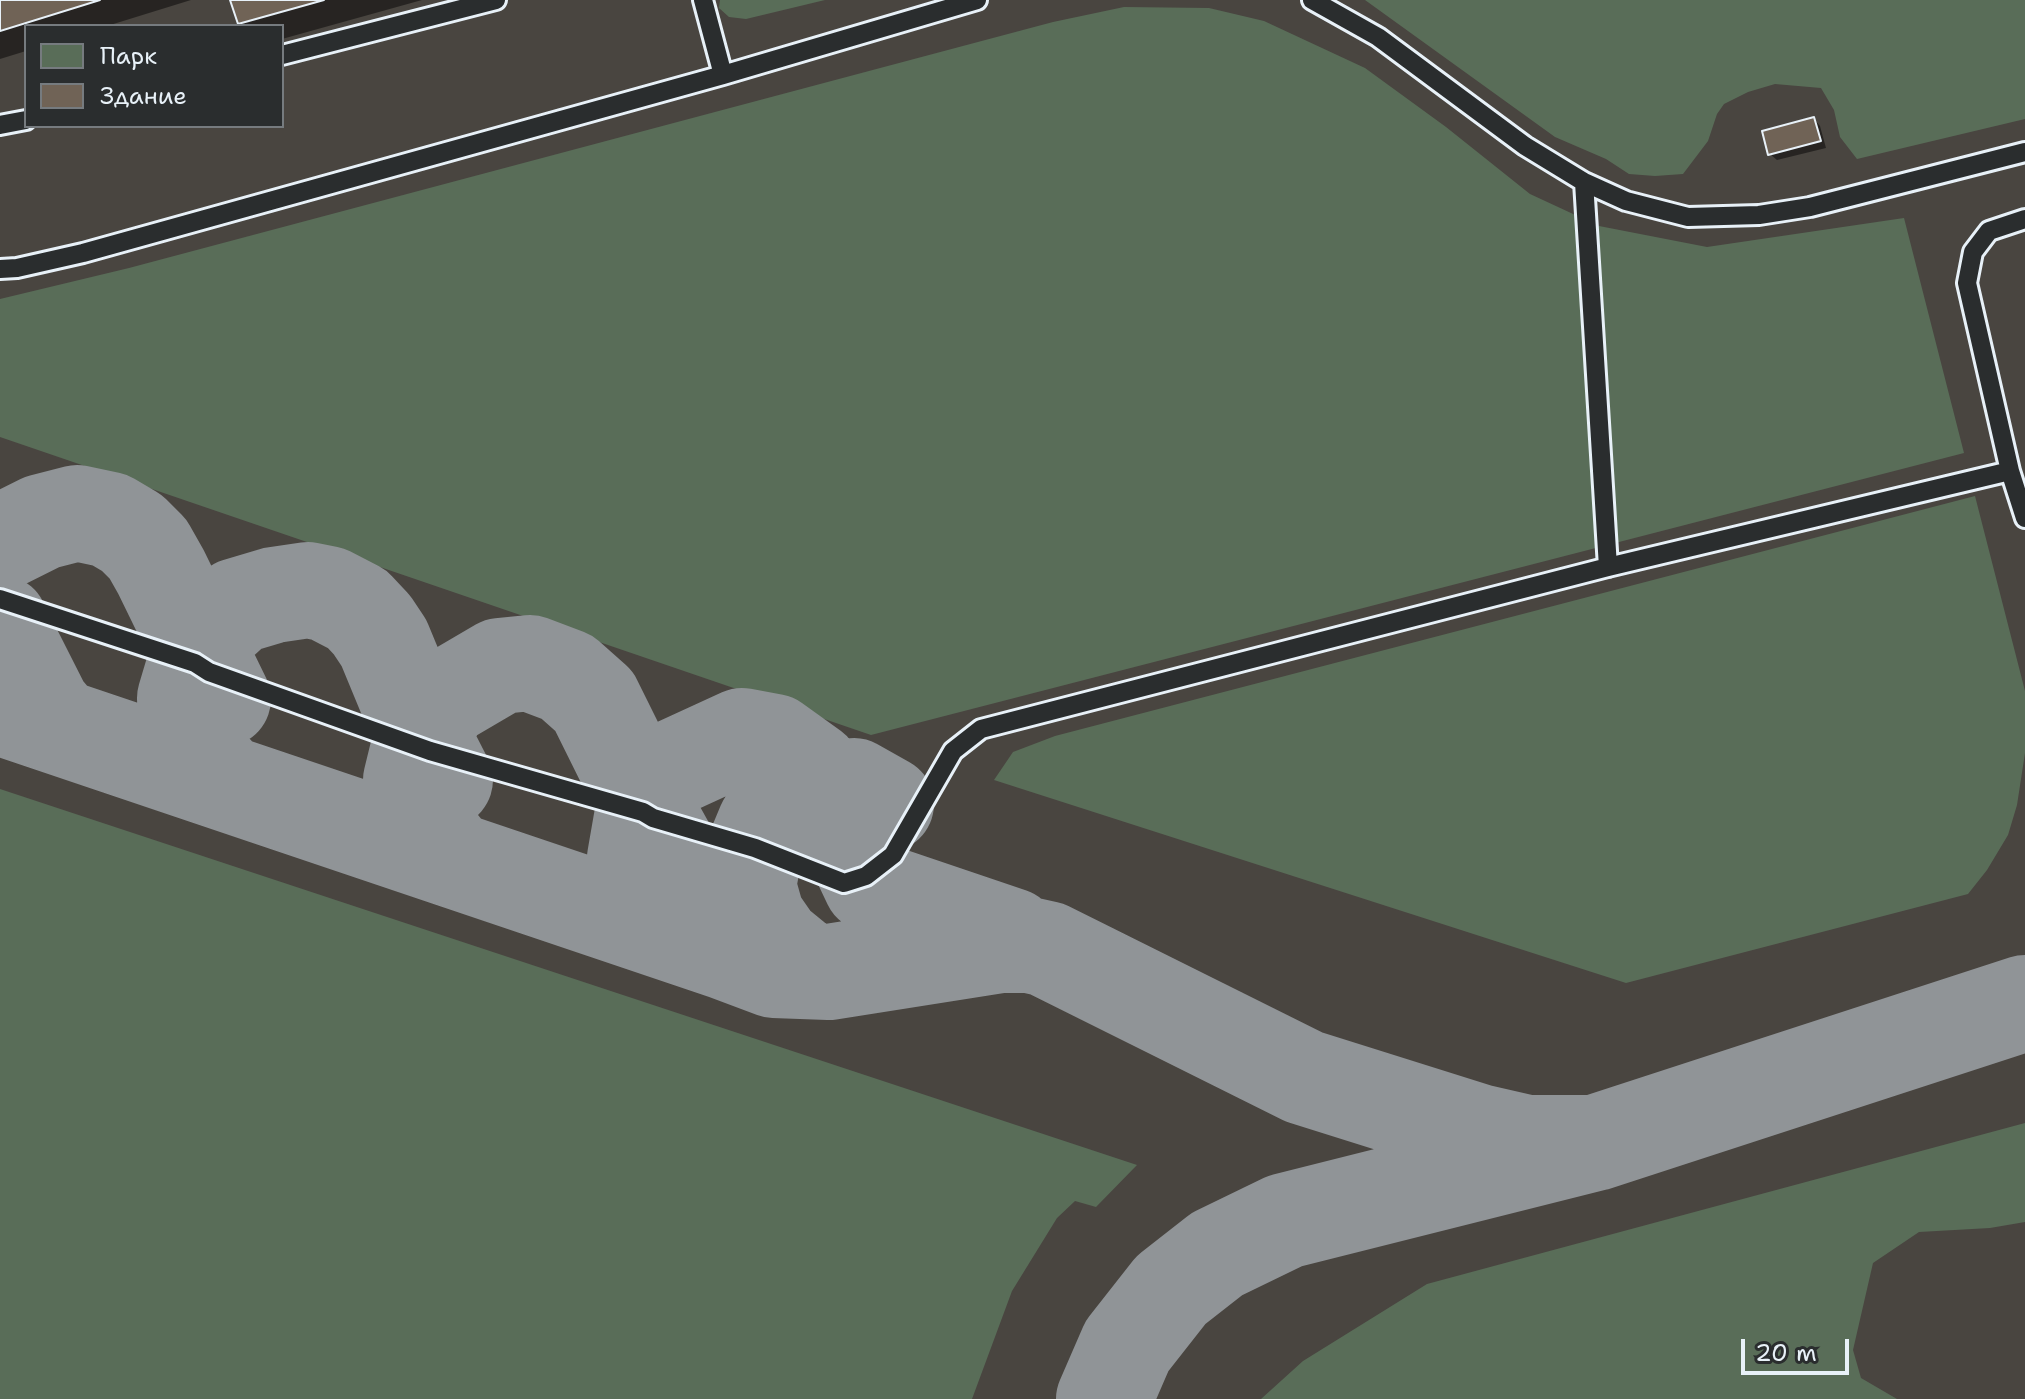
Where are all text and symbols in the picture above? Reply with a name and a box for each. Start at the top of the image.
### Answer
legend [24,24,284,128]
text: Парк [100,40,157,72]
text: Здание [100,80,187,112]
scale bar [1745,1323,1853,1373]
text: 20 m [1755,1337,1817,1369]

